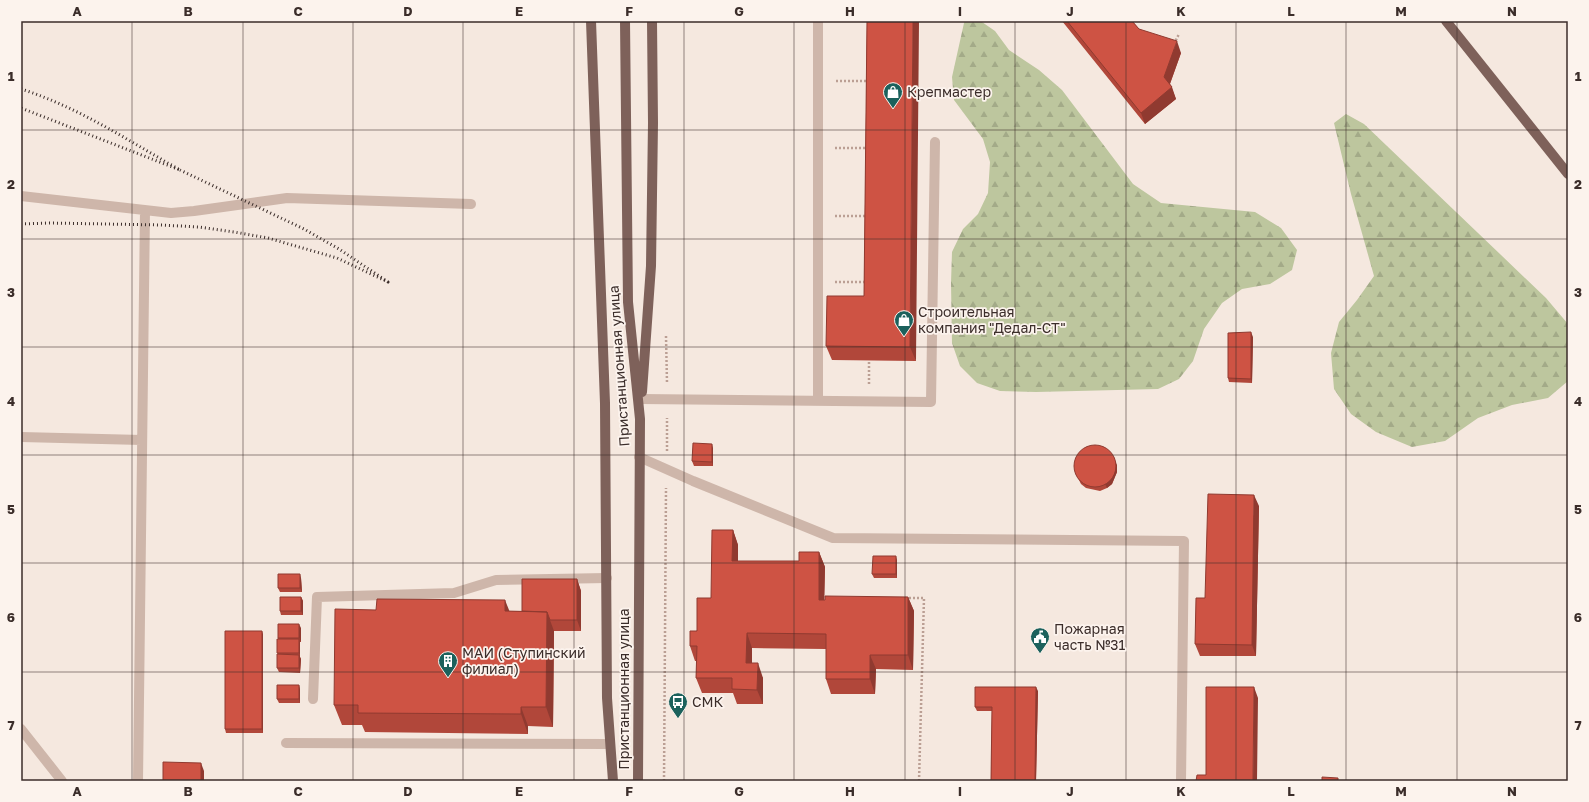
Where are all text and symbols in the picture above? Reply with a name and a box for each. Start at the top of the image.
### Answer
text: A [72,3,82,19]
text: B [183,3,193,19]
text: C [293,3,303,19]
text: D [403,3,413,19]
text: E [515,3,523,19]
text: F [625,3,633,19]
text: G [734,3,744,19]
text: H [845,3,855,19]
text: I [958,3,962,19]
text: J [1066,3,1074,19]
text: K [1176,3,1186,19]
text: L [1287,3,1295,19]
text: M [1395,3,1407,19]
text: N [1507,3,1517,19]
text: 1 [8,68,15,84]
text: 1 [1575,68,1582,84]
shop icon: Крепмастер [882,81,904,109]
place label: Крепмастер [907,83,991,100]
text: 2 [7,176,15,192]
text: 2 [1574,176,1582,192]
text: 3 [7,284,15,300]
text: 3 [1574,284,1582,300]
street label: Пристанционная улица [604,285,633,447]
place label: Строительная компания "Дедал-СТ" [918,303,1066,336]
shop icon: Строительная компания "Дедал-СТ" [893,309,915,337]
text: 4 [7,393,15,409]
text: 4 [1574,393,1582,409]
text: 5 [7,501,15,517]
text: 5 [1574,501,1582,517]
street label: Пристанционная улица [615,608,632,770]
text: 6 [7,609,15,625]
text: 6 [1574,609,1582,625]
place label: Пожарная часть №31 [1054,620,1126,653]
public building icon: Пожарная часть №31 [1029,626,1051,654]
place label: МАИ (Ступинский филиал) [462,644,586,677]
building icon: МАИ (Ступинский филиал) [437,650,459,678]
bus stop icon: СМК [667,691,689,719]
place label: СМК [692,693,724,710]
text: 7 [7,717,15,733]
text: 7 [1574,717,1582,733]
text: A [72,783,82,799]
text: B [183,783,193,799]
text: C [293,783,303,799]
text: D [403,783,413,799]
text: E [515,783,523,799]
text: F [625,783,633,799]
text: G [734,783,744,799]
text: H [845,783,855,799]
text: I [958,783,962,799]
text: J [1066,783,1074,799]
text: K [1176,783,1186,799]
text: L [1287,783,1295,799]
text: M [1395,783,1407,799]
text: N [1507,783,1517,799]

